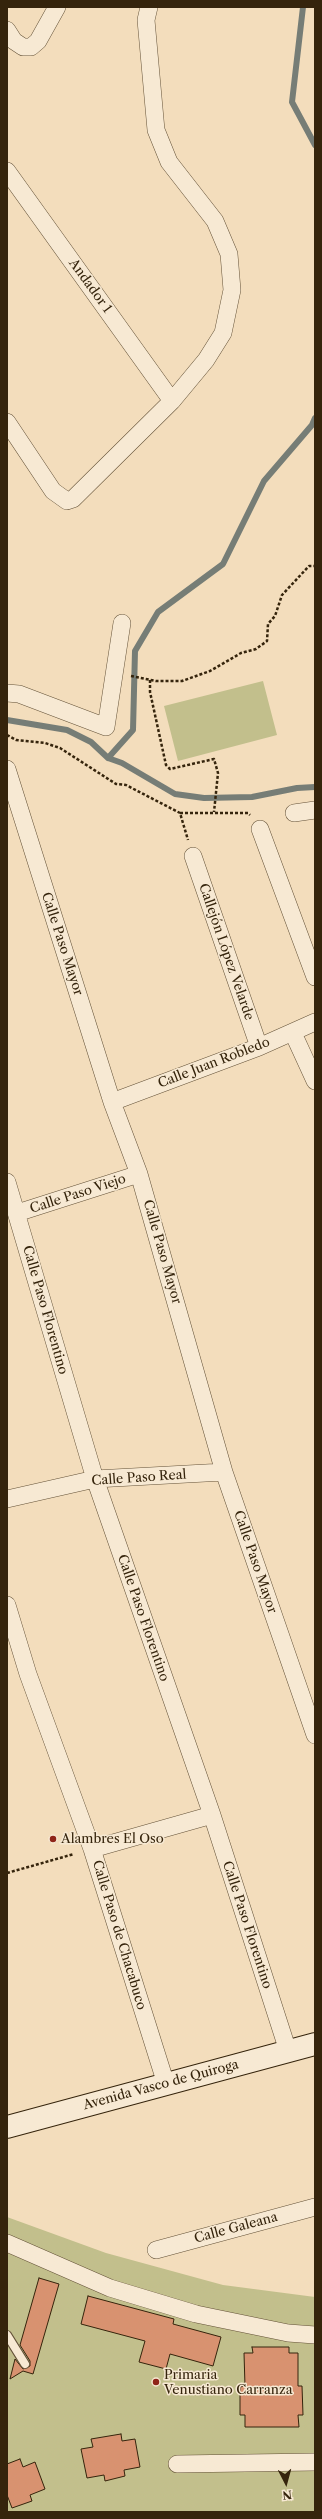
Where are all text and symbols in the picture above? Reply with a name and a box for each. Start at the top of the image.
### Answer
street label: Andador 1 [65,256,115,316]
street label: Callejón López Velarde [195,881,257,1023]
street label: Calle Paso Mayor [38,890,86,998]
street label: Calle Juan Robledo [156,1034,272,1092]
street label: Calle Paso Viejo [28,1171,128,1217]
street label: Calle Paso Mayor [140,1198,184,1306]
street label: Calle Paso Florentino [19,1244,71,1376]
street label: Calle Paso Real [91,1467,187,1489]
street label: Calle Paso Mayor [230,1509,280,1615]
street label: Calle Paso Florentino [114,1552,172,1684]
place label: Alambres El Oso [61,1831,164,1847]
marker: Alambres El Oso [48,1834,58,1844]
street label: Calle Paso de Chacabuco [89,1858,149,2012]
street label: Calle Paso Florentino [219,1859,275,1991]
street label: Avenida Vasco de Quiroga [81,2057,241,2113]
street label: Calle Galeana [193,2209,279,2247]
place label: Primaria Venustiano Carranza [164,2367,293,2398]
marker: Primaria Venustiano Carranza [151,2377,161,2387]
north arrow [266,2463,306,2503]
text: N [282,2487,293,2502]

